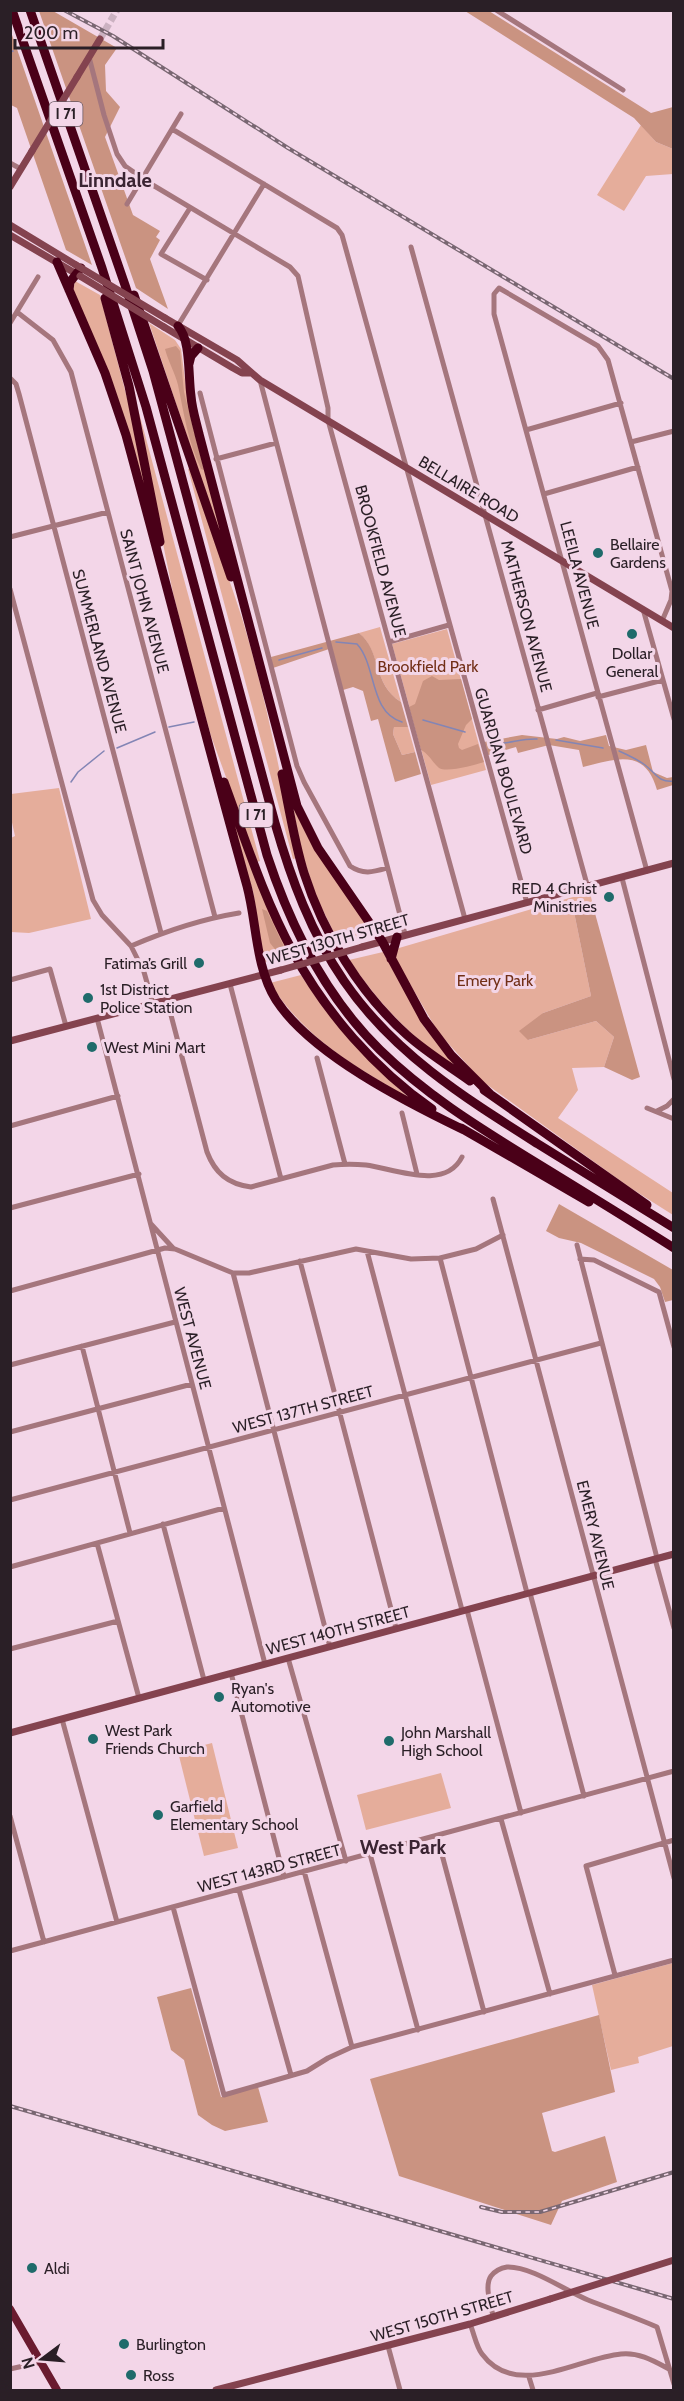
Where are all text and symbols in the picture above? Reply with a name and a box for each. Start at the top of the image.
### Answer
scale bar [15,12,164,50]
text: 200 m [24,22,78,44]
road number: I 71 [50,102,82,126]
district label: Linndale [78,168,152,192]
street label: BELLAIRE ROAD [415,452,522,527]
street label: BROOKFIELD AVENUE [351,483,410,639]
street label: LEEILA AVENUE [556,519,603,631]
street label: SAINT JOHN AVENUE [116,527,173,676]
place label: Bellaire Gardens [610,535,666,572]
street label: MATHERSON AVENUE [497,538,556,694]
marker: Bellaire Gardens [591,546,605,560]
street label: SUMMERLAND AVENUE [68,567,131,735]
marker: Dollar General [625,627,639,641]
place label: Dollar General [606,644,658,681]
park label: Brookfield Park [378,657,479,676]
street label: GUARDIAN BOULEVARD [471,686,536,857]
road number: I 71 [240,803,272,827]
place label: RED 4 Christ Ministries [511,879,598,916]
marker: RED 4 Christ Ministries [602,890,616,904]
street label: WEST 130TH STREET [265,910,412,969]
place label: Fatima’s Grill [104,954,187,973]
marker: Fatima’s Grill [192,956,206,970]
park label: Emery Park [457,971,534,990]
place label: 1st District Police Station [100,980,192,1017]
marker: 1st District Police Station [81,991,95,1005]
place label: West Mini Mart [104,1038,206,1057]
marker: West Mini Mart [85,1040,99,1054]
street label: WEST AVENUE [170,1285,215,1391]
street label: WEST 137TH STREET [231,1381,376,1437]
street label: EMERY AVENUE [573,1478,618,1592]
street label: WEST 140TH STREET [264,1602,413,1659]
place label: Ryan's Automotive [231,1679,311,1716]
marker: Ryan's Automotive [212,1690,226,1704]
place label: West Park Friends Church [105,1721,205,1758]
place label: John Marshall High School [400,1723,491,1760]
marker: West Park Friends Church [86,1732,100,1746]
marker: John Marshall High School [382,1734,396,1748]
place label: Garfield Elementary School [170,1797,298,1834]
marker: Garfield Elementary School [151,1808,165,1822]
district label: West Park [360,1835,447,1859]
street label: WEST 143RD STREET [196,1840,343,1897]
place label: Aldi [44,2259,70,2278]
marker: Aldi [25,2261,39,2275]
street label: WEST 150TH STREET [369,2287,516,2346]
north arrow [12,2329,72,2389]
place label: Burlington [136,2335,206,2354]
marker: Burlington [117,2337,131,2351]
text: N [17,2355,39,2371]
place label: Ross [143,2366,175,2385]
marker: Ross [124,2368,138,2382]

